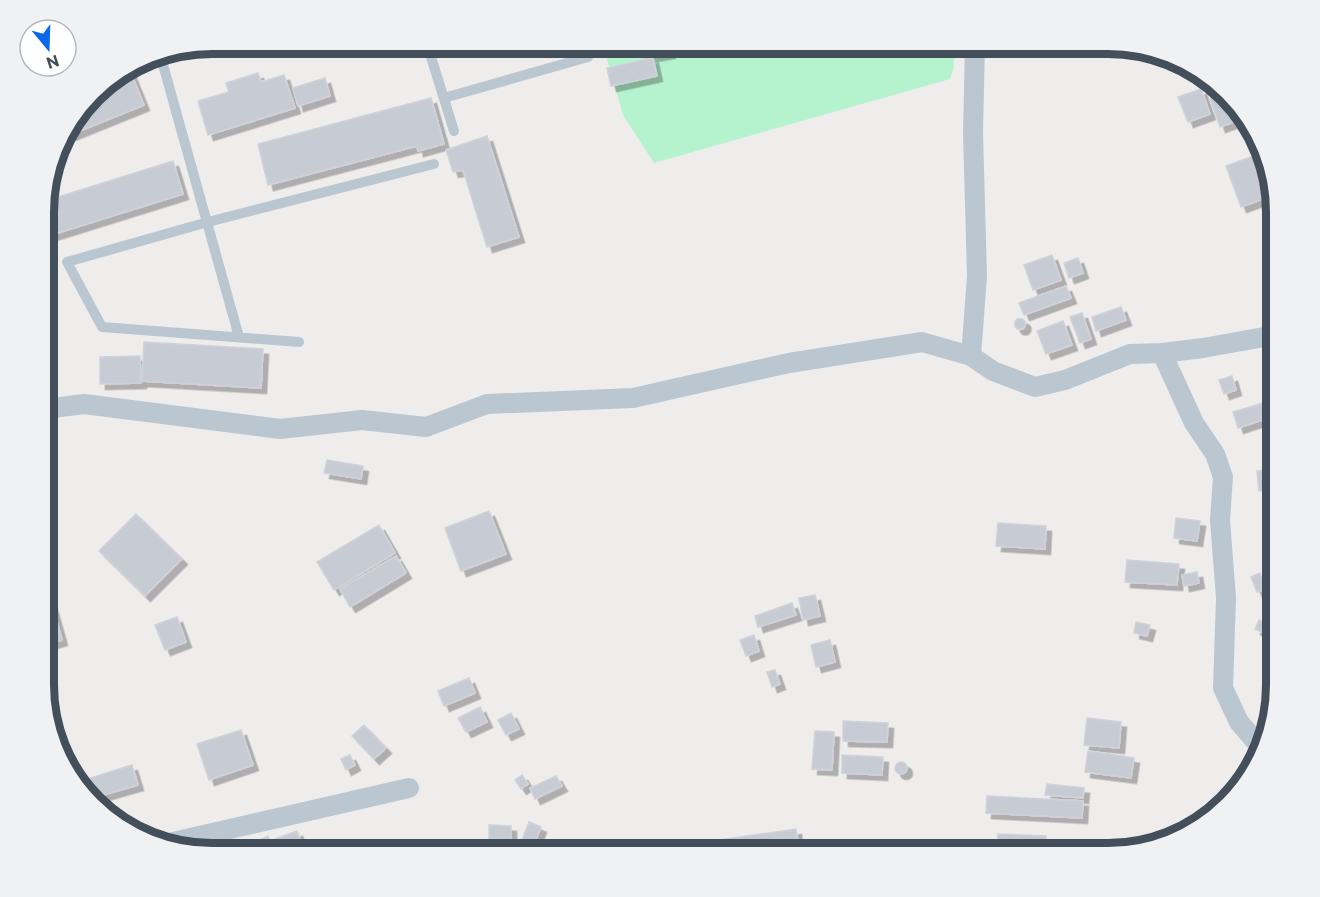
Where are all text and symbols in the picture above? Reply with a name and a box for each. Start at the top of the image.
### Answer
north arrow [18,18,78,78]
text: N [44,52,62,74]

